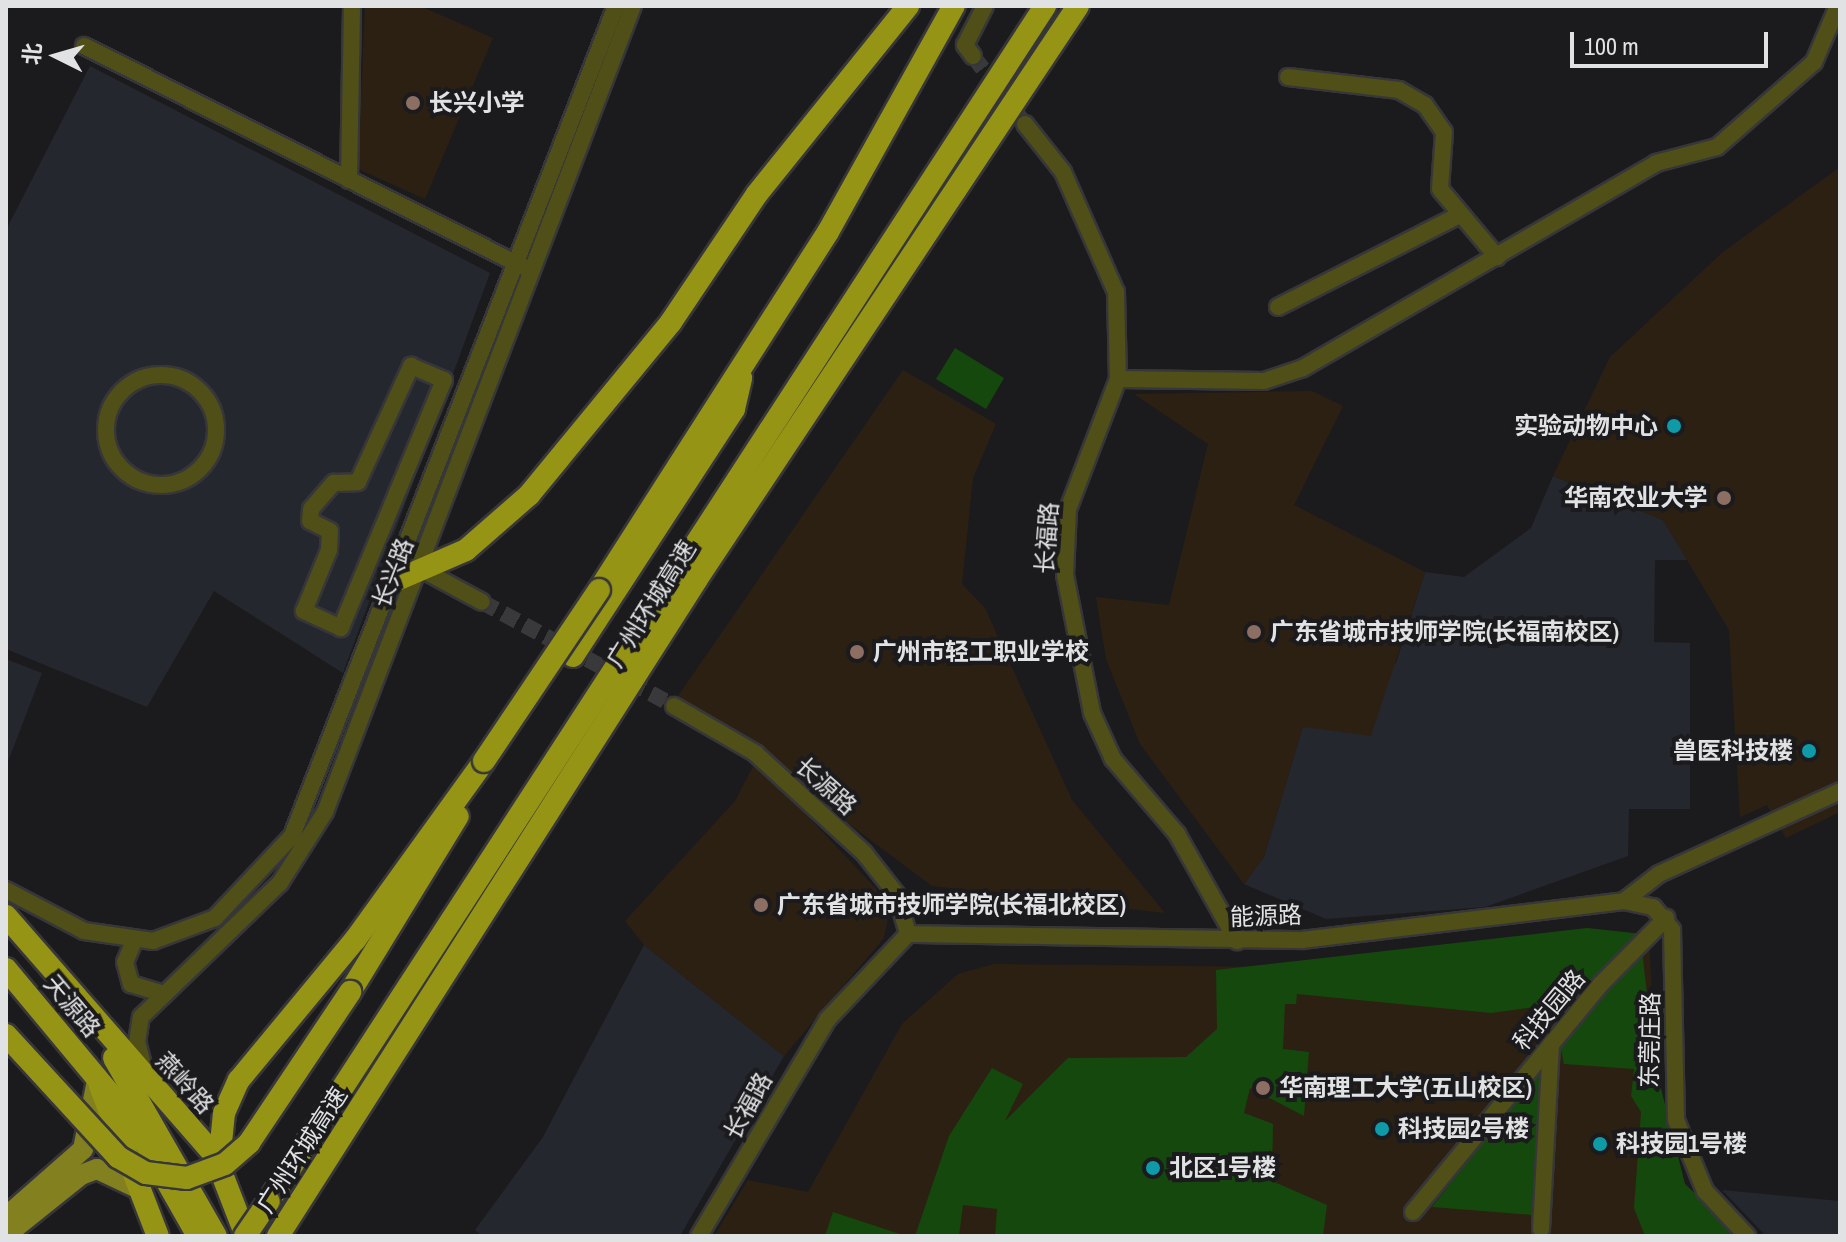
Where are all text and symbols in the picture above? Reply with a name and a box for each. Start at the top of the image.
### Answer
north arrow [16,16,96,96]
scale bar [1574,16,1772,66]
text: 100 m [1584,30,1639,62]
text: 北 [16,42,48,66]
place label: 长兴小学 [429,89,525,117]
marker: 长兴小学 [404,94,422,112]
place label: 实验动物中心 [1514,412,1658,440]
marker: 实验动物中心 [1665,417,1683,435]
place label: 华南农业大学 [1564,484,1708,512]
marker: 华南农业大学 [1715,489,1733,507]
street label: 长福路 [1030,501,1064,575]
street label: 长兴路 [367,534,419,612]
street label: 广州环城高速 [601,535,701,673]
place label: 广东省城市技师学院(长福南校区) [1270,618,1619,646]
marker: 广东省城市技师学院(长福南校区) [1245,623,1263,641]
place label: 广州市轻工职业学校 [873,638,1089,666]
marker: 广州市轻工职业学校 [848,643,866,661]
place label: 兽医科技楼 [1673,737,1793,765]
marker: 兽医科技楼 [1800,742,1818,760]
street label: 长源路 [790,751,862,821]
place label: 广东省城市技师学院(长福北校区) [777,891,1126,919]
marker: 广东省城市技师学院(长福北校区) [752,896,770,914]
street label: 能源路 [1230,900,1302,932]
street label: 科技园路 [1507,964,1591,1056]
street label: 天源路 [38,969,106,1043]
street label: 东莞庄路 [1635,992,1665,1088]
street label: 燕岭路 [150,1047,220,1119]
street label: 长福路 [718,1068,778,1144]
place label: 华南理工大学(五山校区) [1279,1074,1532,1102]
marker: 华南理工大学(五山校区) [1254,1079,1272,1097]
street label: 广州环城高速 [251,1082,353,1218]
place label: 科技园2号楼 [1398,1115,1529,1143]
marker: 科技园2号楼 [1373,1120,1391,1138]
place label: 科技园1号楼 [1616,1130,1747,1158]
marker: 科技园1号楼 [1591,1135,1609,1153]
place label: 北区1号楼 [1169,1154,1276,1182]
marker: 北区1号楼 [1144,1159,1162,1177]

